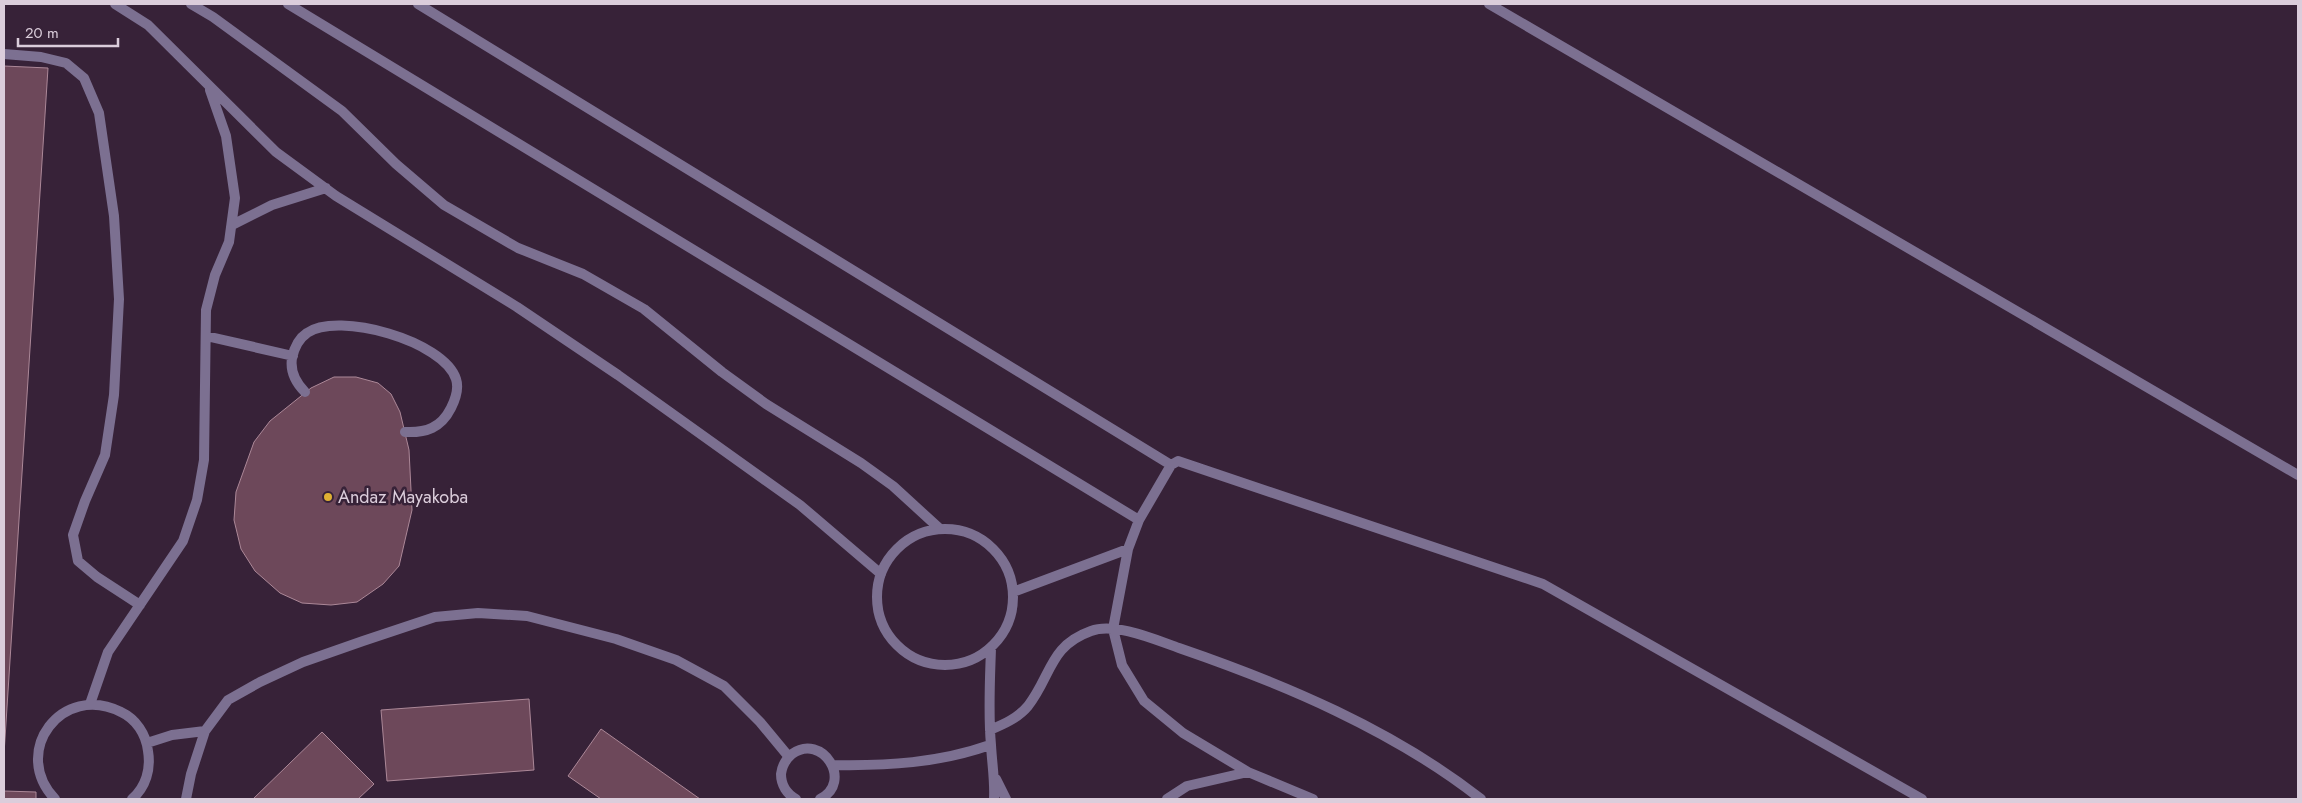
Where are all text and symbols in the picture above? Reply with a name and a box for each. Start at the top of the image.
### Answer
scale bar [18,15,118,47]
text: 20 m [25,22,59,44]
place label: Andaz Mayakoba [338,484,468,510]
marker: Andaz Mayakoba [322,491,334,503]

